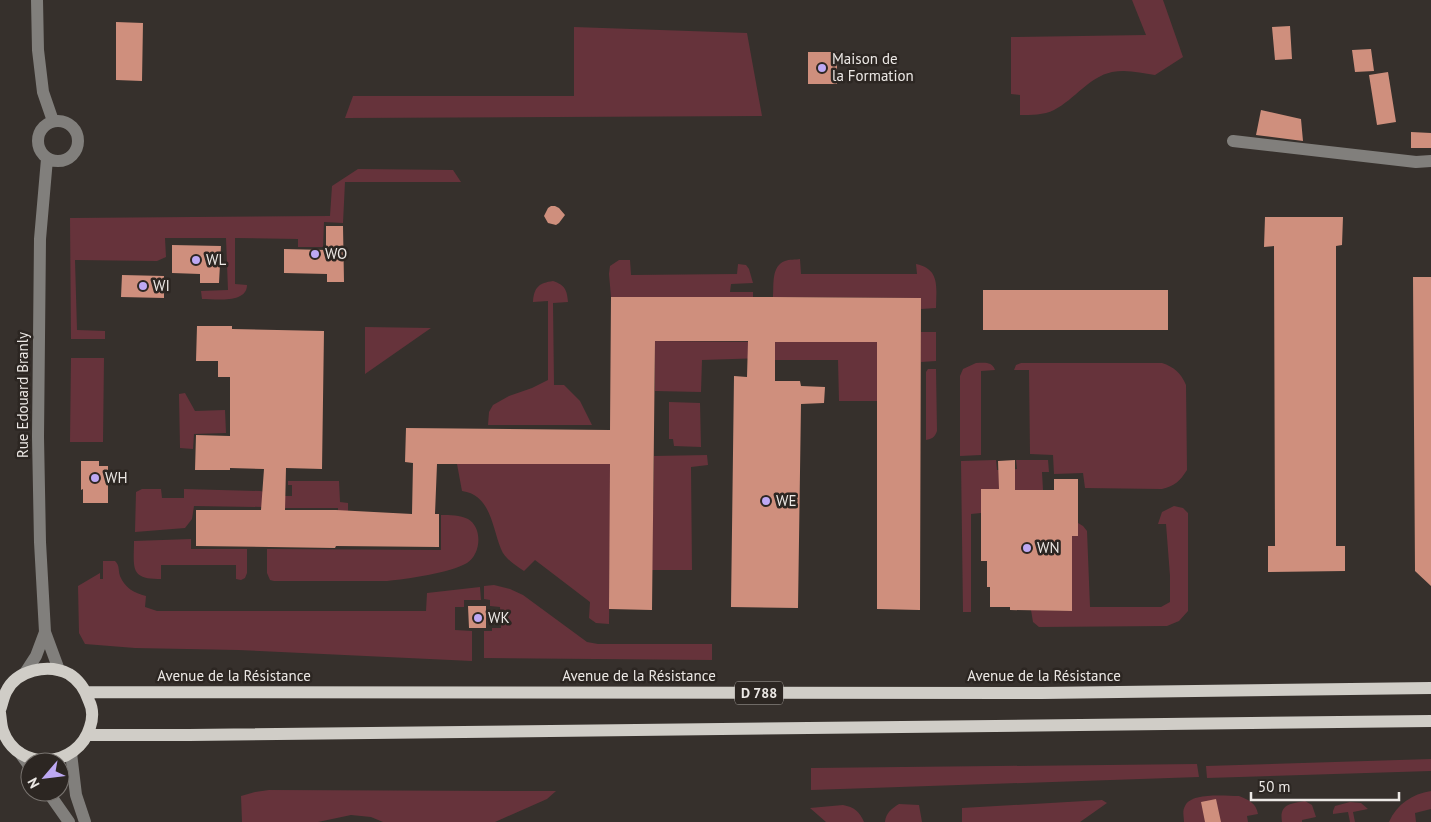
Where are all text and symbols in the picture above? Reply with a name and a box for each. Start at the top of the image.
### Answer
place label: Maison de la Formation [832,49,914,85]
marker: Maison de la Formation [816,62,828,74]
place label: WO [325,244,347,263]
marker: WO [309,248,321,260]
place label: WL [206,250,226,269]
marker: WL [190,254,202,266]
place label: WI [153,276,170,295]
marker: WI [137,280,149,292]
street label: Rue Edouard Branly [13,332,32,458]
place label: WH [105,468,128,487]
marker: WH [89,472,101,484]
place label: WE [776,491,796,510]
marker: WE [760,495,772,507]
place label: WN [1037,538,1060,557]
marker: WN [1021,542,1033,554]
place label: WK [488,608,510,627]
marker: WK [472,612,484,624]
street label: Avenue de la Résistance [157,666,311,685]
street label: Avenue de la Résistance [562,666,716,685]
street label: Avenue de la Résistance [967,666,1121,685]
road number: D 788 [735,681,783,704]
north arrow [20,752,70,802]
scale bar [1251,770,1398,802]
text: N [23,775,44,791]
text: 50 m [1258,777,1291,796]

